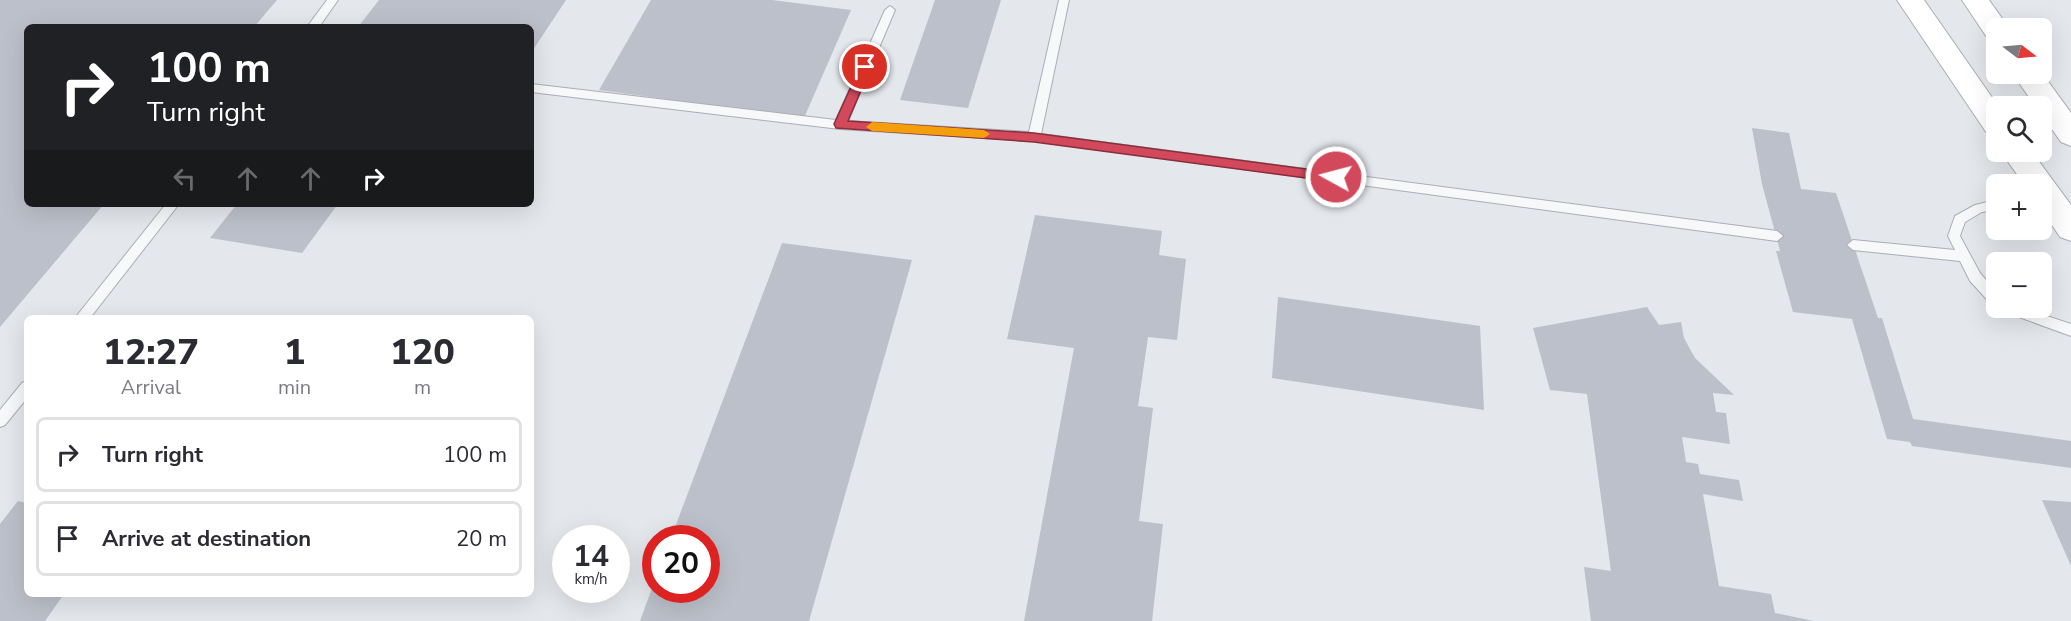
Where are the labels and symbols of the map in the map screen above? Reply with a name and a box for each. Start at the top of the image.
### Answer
north arrow [1986,18,2052,84]
pin [839,41,890,92]
position arrow [1304,145,1368,209]
speed limit sign: 20 [642,525,720,603]

